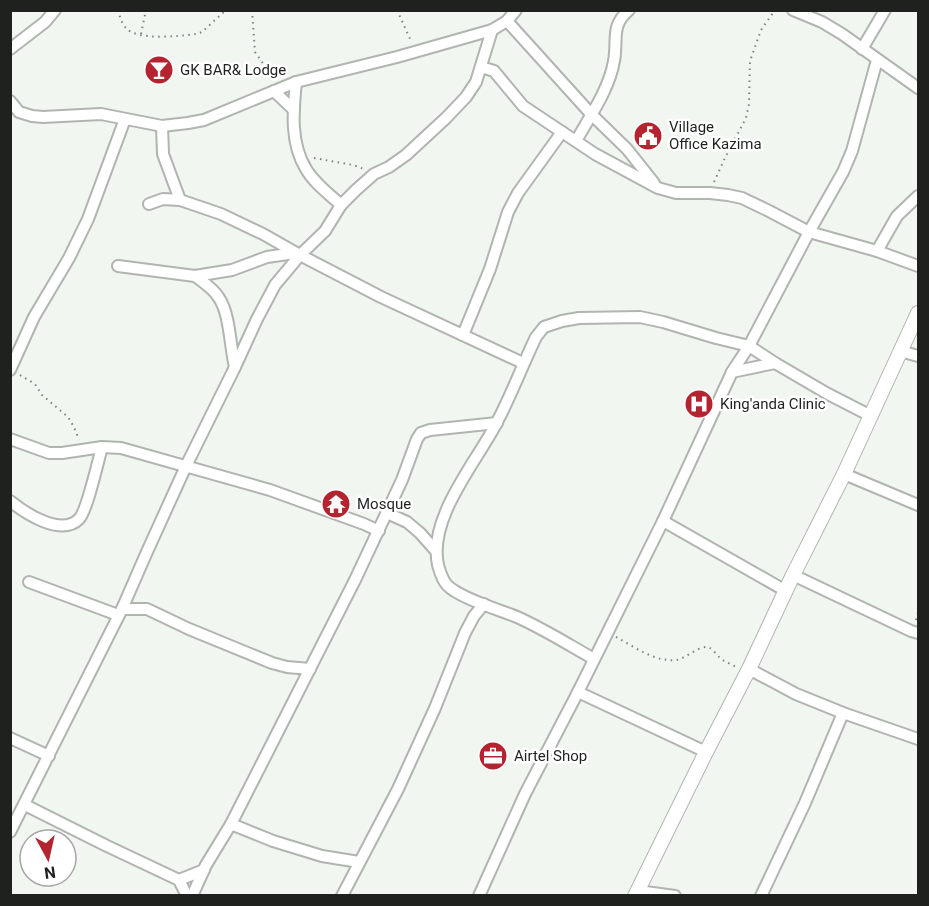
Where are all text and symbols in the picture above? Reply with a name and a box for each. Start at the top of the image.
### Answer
bar icon: GK BAR& Lodge [143,54,175,86]
place label: GK BAR& Lodge [180,61,286,79]
place label: Village Office Kazima [669,118,762,153]
public building icon: Village Office Kazima [632,120,664,152]
hospital icon: King'anda Clinic [683,388,715,420]
place label: King'anda Clinic [720,395,826,413]
temple icon: Mosque [320,488,352,520]
place label: Mosque [357,495,411,513]
office icon: Airtel Shop [477,740,509,772]
place label: Airtel Shop [514,747,587,765]
north arrow [18,828,78,888]
text: N [43,862,57,883]

